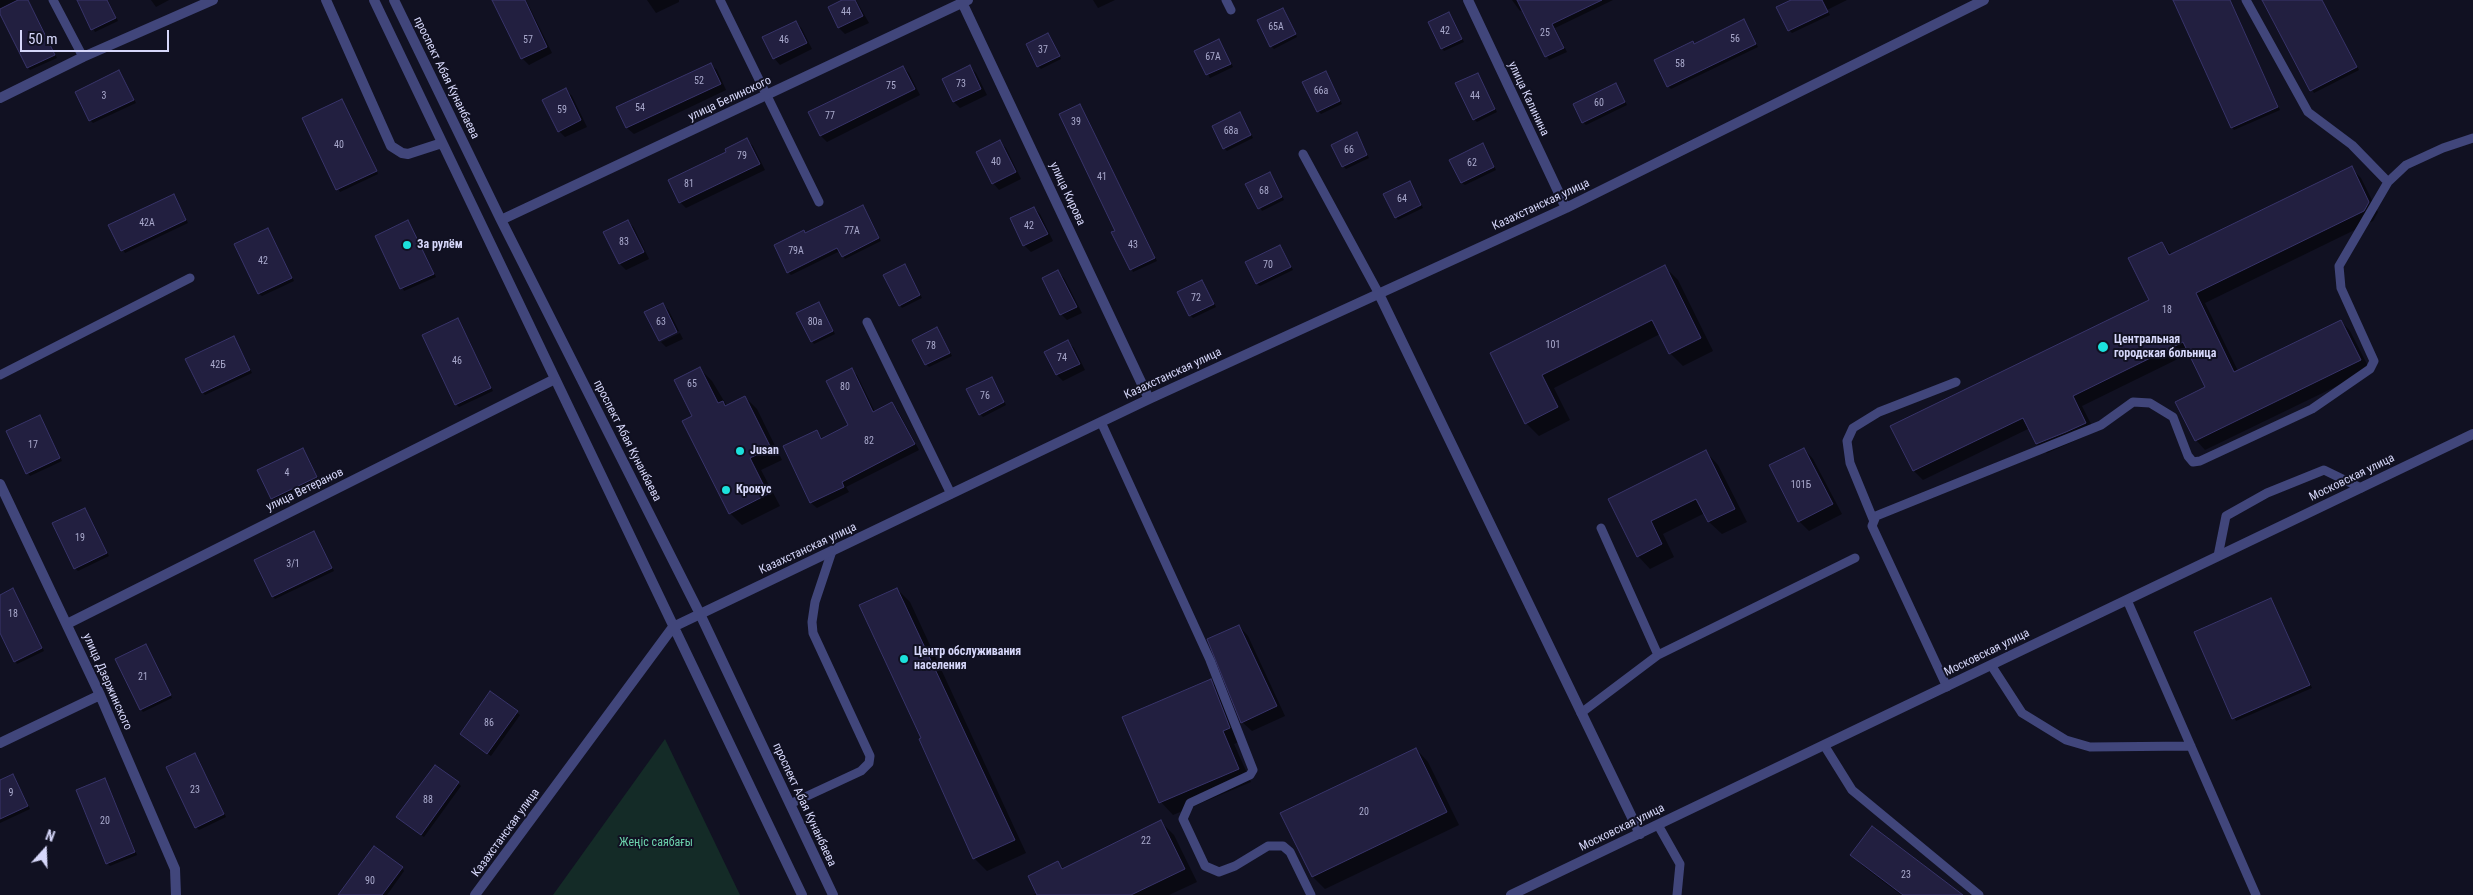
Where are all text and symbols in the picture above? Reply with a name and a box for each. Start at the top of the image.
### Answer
house number: 44 [841,6,851,18]
street label: проспект Абая Кунанбаева [410,14,482,142]
scale bar [22,20,171,52]
house number: 65А [1268,21,1284,33]
house number: 42 [1440,25,1450,37]
house number: 25 [1540,27,1550,39]
text: 50 m [28,30,58,48]
house number: 56 [1730,33,1740,45]
house number: 57 [523,34,533,46]
house number: 46 [779,34,789,46]
house number: 37 [1038,44,1048,56]
house number: 67А [1205,51,1221,63]
house number: 58 [1675,58,1685,70]
street label: улица Калинина [1504,59,1552,139]
street label: улица Белинского [686,73,774,125]
house number: 52 [694,75,704,87]
house number: 73 [956,78,966,90]
house number: 75 [886,80,896,92]
house number: 66а [1314,85,1328,97]
house number: 3 [102,90,106,102]
house number: 44 [1470,90,1480,102]
house number: 60 [1594,97,1604,109]
house number: 54 [635,102,645,114]
house number: 59 [557,104,567,116]
house number: 77 [825,110,835,122]
house number: 39 [1071,116,1081,128]
house number: 68а [1224,125,1238,137]
house number: 40 [334,139,344,151]
house number: 66 [1344,144,1354,156]
house number: 79 [737,150,747,162]
house number: 40 [991,156,1001,168]
house number: 62 [1467,157,1477,169]
street label: улица Кирова [1046,160,1088,228]
house number: 41 [1097,171,1107,183]
street label: Казахстанская улица [1490,176,1592,234]
house number: 81 [684,178,694,190]
house number: 68 [1259,185,1269,197]
house number: 64 [1397,193,1407,205]
house number: 42А [139,217,155,229]
house number: 42 [1024,220,1034,232]
house number: 77А [844,225,860,237]
house number: 83 [619,236,629,248]
place label: За рулём [417,238,463,252]
marker: За рулём [401,239,413,251]
house number: 43 [1128,239,1138,251]
house number: 79А [788,245,804,257]
house number: 42 [258,255,268,267]
house number: 70 [1263,259,1273,271]
house number: 72 [1191,292,1201,304]
house number: 18 [2162,304,2172,316]
house number: 63 [656,316,666,328]
house number: 80а [808,316,822,328]
place label: Центральная городская больница [2114,333,2216,361]
house number: 101 [1546,339,1560,351]
house number: 78 [926,340,936,352]
marker: Центральная городская больница [2096,340,2110,354]
street label: Казахстанская улица [1122,345,1224,403]
house number: 74 [1057,352,1067,364]
house number: 46 [452,355,462,367]
house number: 42Б [210,359,226,371]
street label: проспект Абая Кунанбаева [590,378,664,504]
house number: 65 [687,378,697,390]
house number: 80 [840,381,850,393]
house number: 76 [980,390,990,402]
house number: 82 [864,435,874,447]
house number: 17 [28,439,38,451]
place label: Jusan [750,444,779,458]
marker: Jusan [734,445,746,457]
street label: Московская улица [2307,451,2397,505]
street label: улица Ветеранов [264,465,346,515]
house number: 4 [285,467,289,479]
house number: 101Б [1791,479,1811,491]
place label: Крокус [736,483,772,497]
marker: Крокус [720,484,732,496]
street label: Казахстанская улица [757,520,859,578]
house number: 19 [75,532,85,544]
house number: 3/1 [286,558,300,570]
house number: 18 [8,608,18,620]
street label: Московская улица [1942,626,2032,680]
street label: улица Дзержинского [79,631,135,733]
place label: Центр обслуживания населения [914,645,1021,673]
marker: Центр обслуживания населения [898,653,910,665]
house number: 21 [138,671,148,683]
house number: 86 [484,717,494,729]
street label: проспект Абая Кунанбаева [769,741,839,869]
house number: 23 [190,784,200,796]
street label: Казахстанская улица [469,786,543,880]
house number: 9 [9,787,13,799]
house number: 88 [423,794,433,806]
street label: Московская улица [1577,801,1667,855]
house number: 20 [1359,806,1369,818]
house number: 20 [100,815,110,827]
north arrow [20,825,70,875]
text: N [43,827,57,845]
house number: 22 [1141,835,1151,847]
park label: Жеңіс саябағы [619,836,693,850]
house number: 23 [1901,869,1911,881]
house number: 90 [365,875,375,887]

